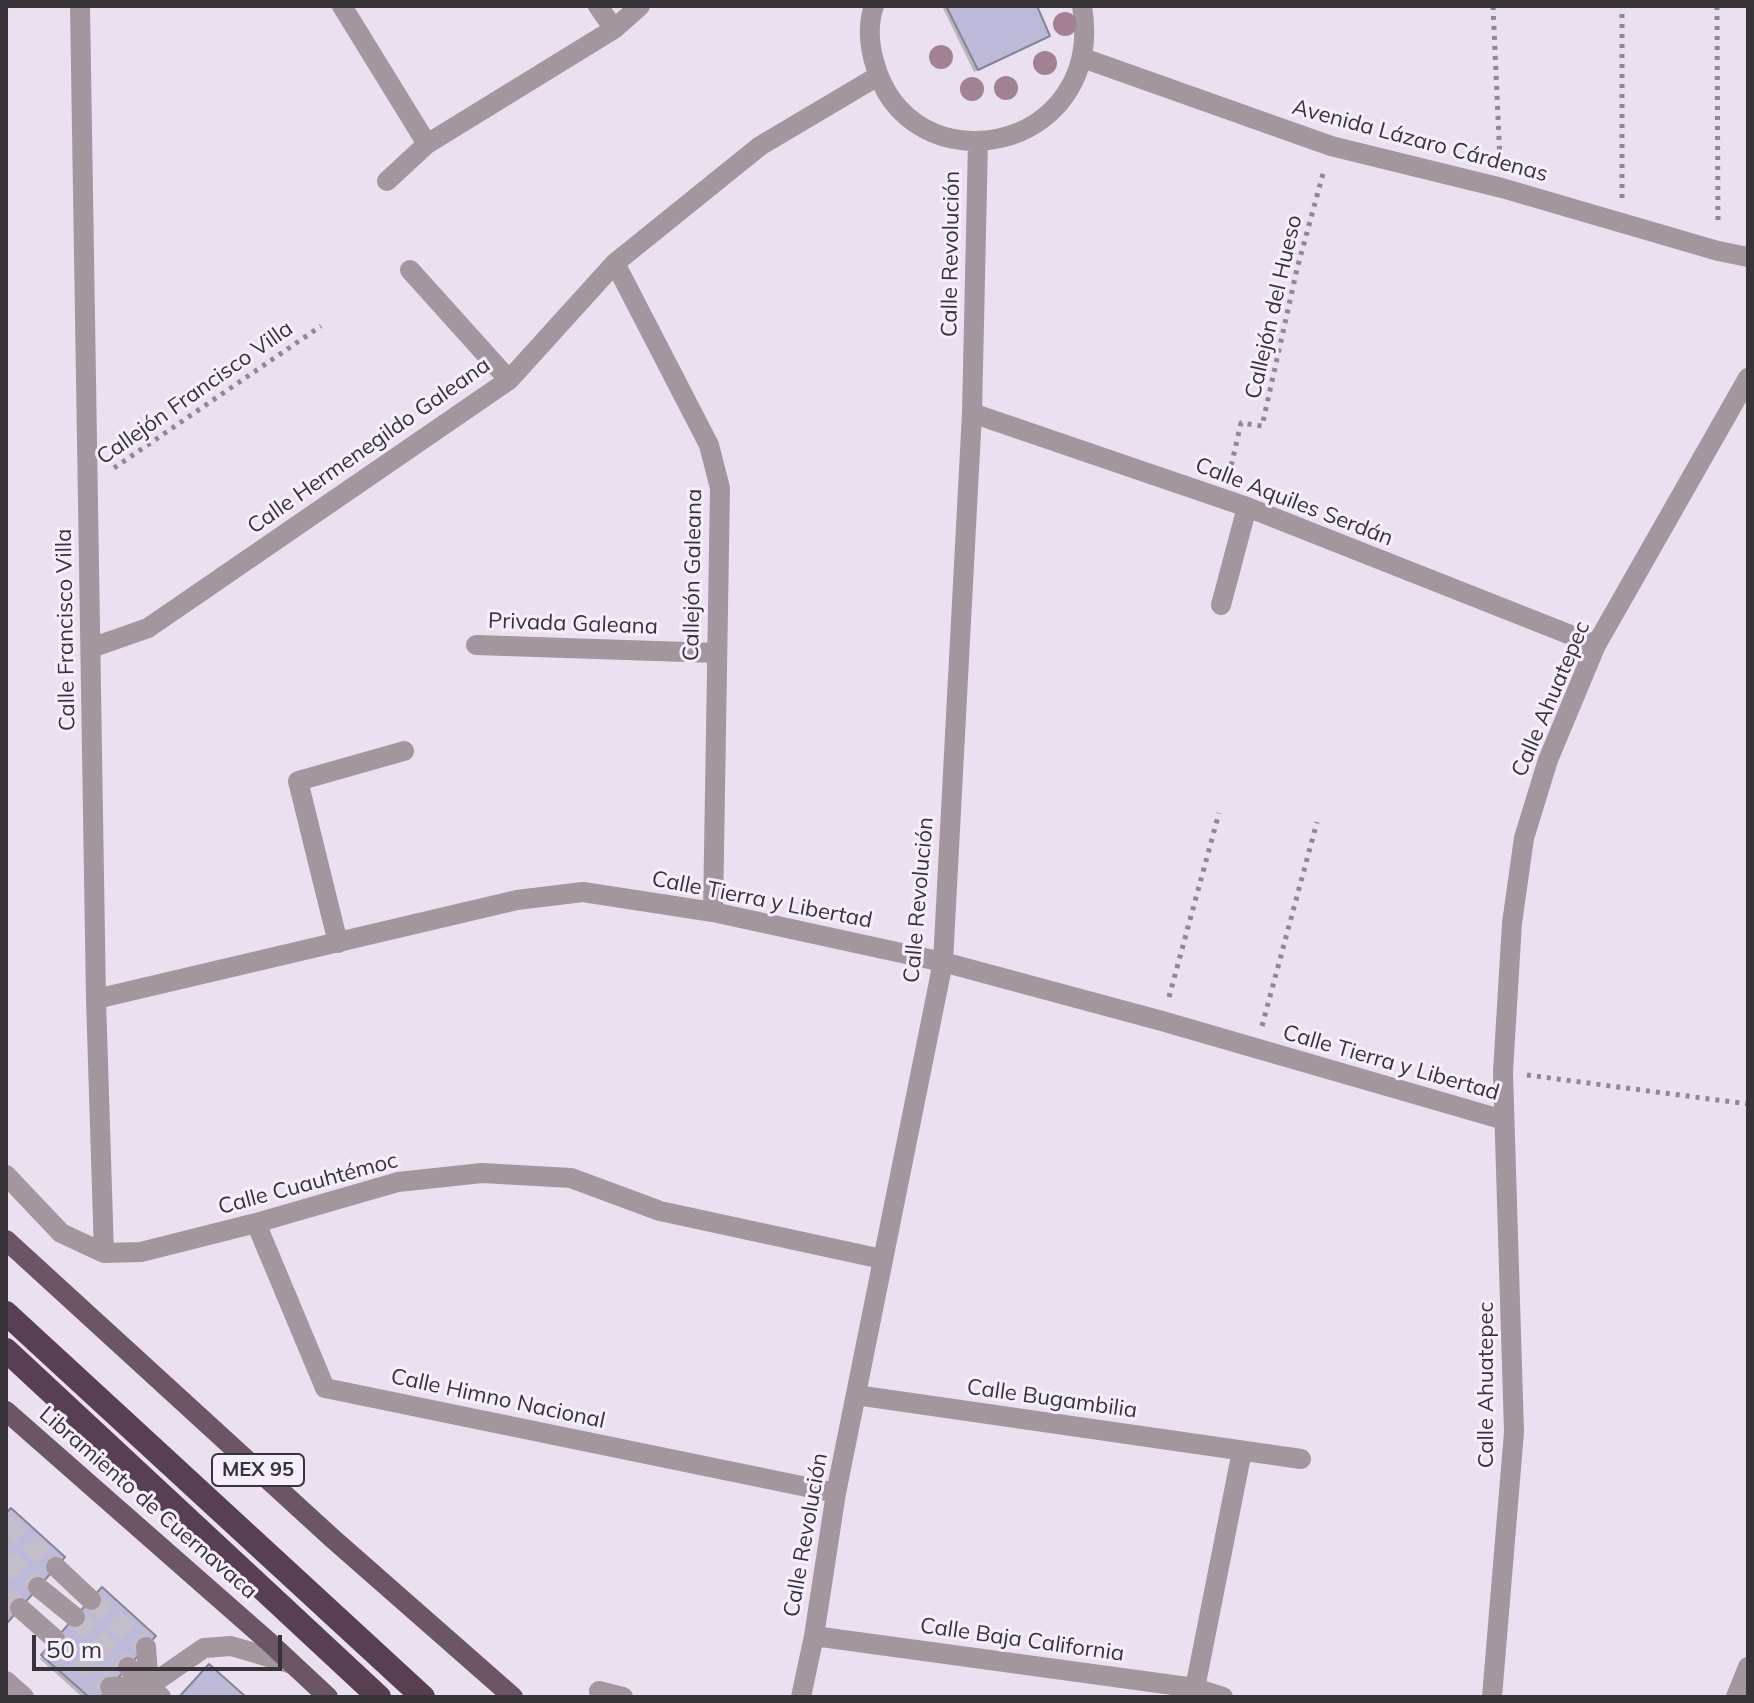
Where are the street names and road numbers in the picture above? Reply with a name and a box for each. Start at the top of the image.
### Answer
street label: Avenida Lázaro Cárdenas [1289,94,1551,188]
street label: Calle Revolución [936,171,966,337]
street label: Callejón del Hueso [1240,212,1308,402]
street label: Callejón Francisco Villa [92,315,298,471]
street label: Calle Hermenegildo Galeana [243,352,495,540]
street label: Calle Aquiles Serdán [1191,452,1397,552]
street label: Callejón Galeana [678,489,708,661]
street label: Calle Francisco Villa [51,529,81,731]
street label: Privada Galeana [488,608,658,640]
street label: Calle Ahuatepec [1506,617,1596,781]
street label: Calle Revolución [899,816,939,984]
street label: Calle Tierra y Libertad [650,866,874,934]
street label: Calle Tierra y Libertad [1280,1019,1502,1107]
street label: Calle Cuauhtémoc [215,1147,401,1221]
street label: Calle Ahuatepec [1473,1302,1499,1468]
street label: Calle Himno Nacional [388,1363,608,1435]
street label: Calle Bugambilia [965,1374,1139,1424]
street label: Libramiento de Cuernavaca [34,1401,262,1605]
street label: Calle Revolución [779,1451,833,1619]
road number: MEX 95 [212,1454,304,1486]
street label: Calle Baja California [918,1613,1126,1667]

